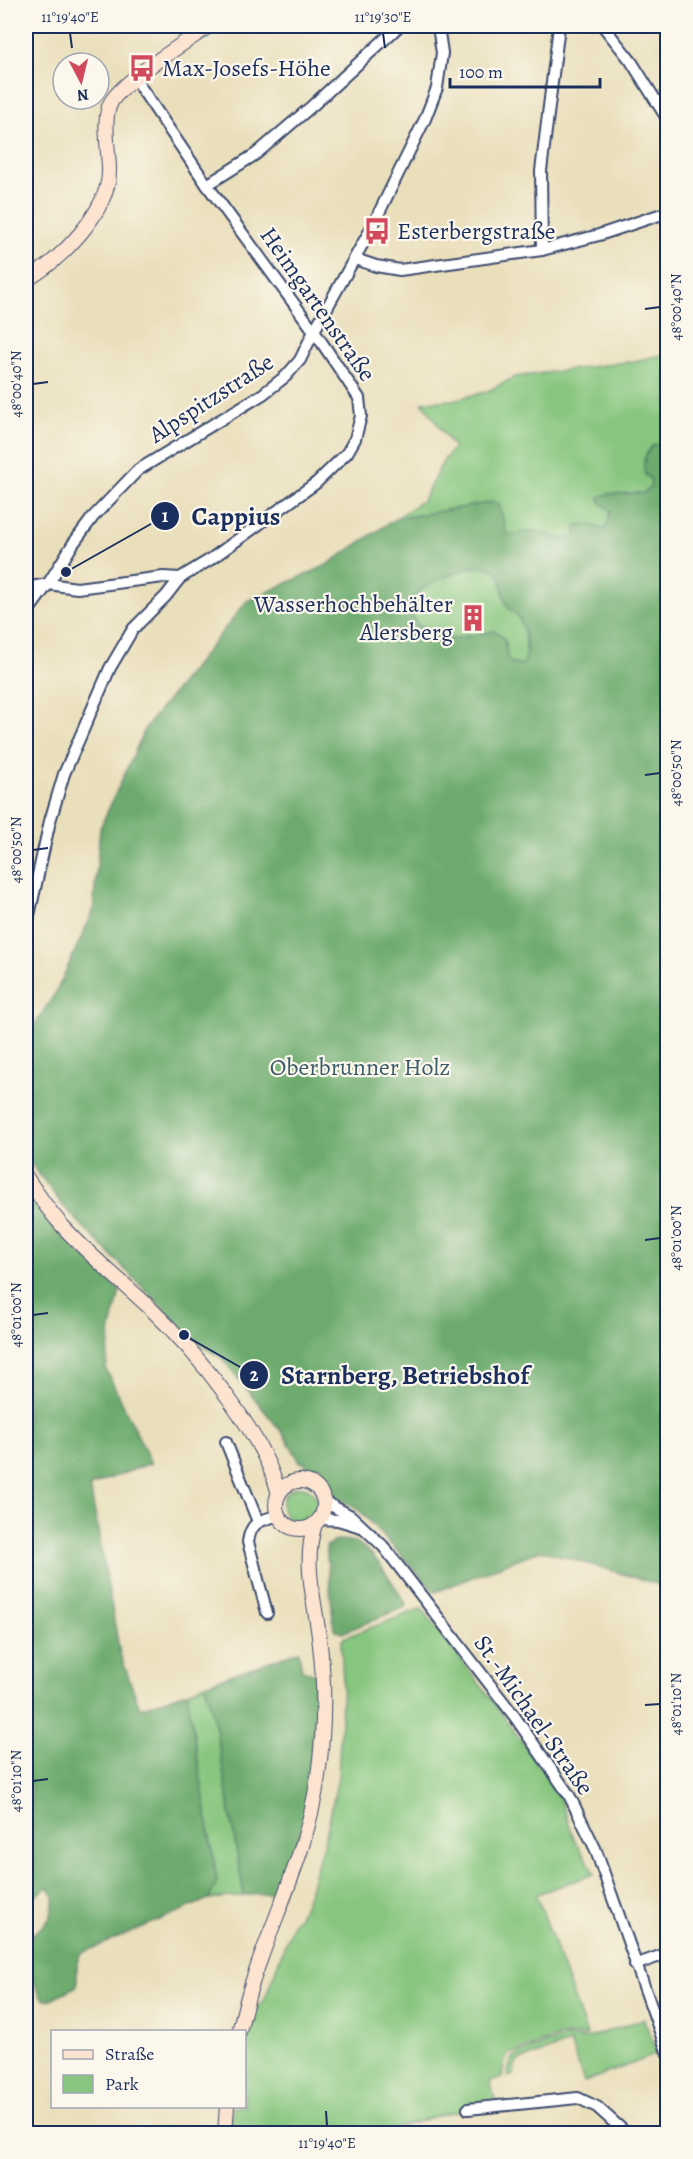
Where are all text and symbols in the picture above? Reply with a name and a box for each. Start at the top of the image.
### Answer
text: 11°19'40"E [41,7,99,27]
text: 11°19'30"E [355,7,411,27]
north arrow [51,51,111,111]
scale bar [450,51,600,89]
place label: Max-Josefs-Höhe [162,52,331,84]
bus stop icon: Max-Josefs-Höhe [127,53,157,83]
text: 100 m [459,60,503,84]
text: N [75,83,90,107]
place label: Esterbergstraße [397,215,556,247]
bus stop icon: Esterbergstraße [362,216,392,246]
street label: Heimgartenstraße [253,220,383,388]
text: 48°00'40"N [666,273,686,341]
street label: Alpspitzstraße [142,346,280,451]
text: 48°00'40"N [6,350,26,418]
callout: Cappius [150,494,293,538]
text: Cappius [192,499,280,534]
text: 1 [162,504,169,528]
place label: Wasserhochbehälter Alersberg [253,588,453,648]
building icon: Wasserhochbehälter Alersberg [458,603,488,633]
text: 48°00'50"N [666,739,686,806]
text: 48°00'50"N [6,816,26,883]
park label: Oberbrunner Holz [270,1051,450,1083]
text: 48°01'00"N [666,1205,686,1271]
text: 48°01'00"N [6,1282,26,1348]
callout: Starnberg, Betriebshof [239,1353,542,1397]
text: Starnberg, Betriebshof [281,1358,533,1393]
text: 2 [250,1363,259,1387]
street label: St.-Michael-Straße [467,1628,601,1802]
text: 48°01'10"N [666,1672,686,1735]
text: 48°01'10"N [6,1749,26,1812]
legend [51,2030,246,2108]
text: Straße [105,2042,154,2066]
text: Park [105,2072,139,2096]
text: 11°19'40"E [298,2133,356,2153]

